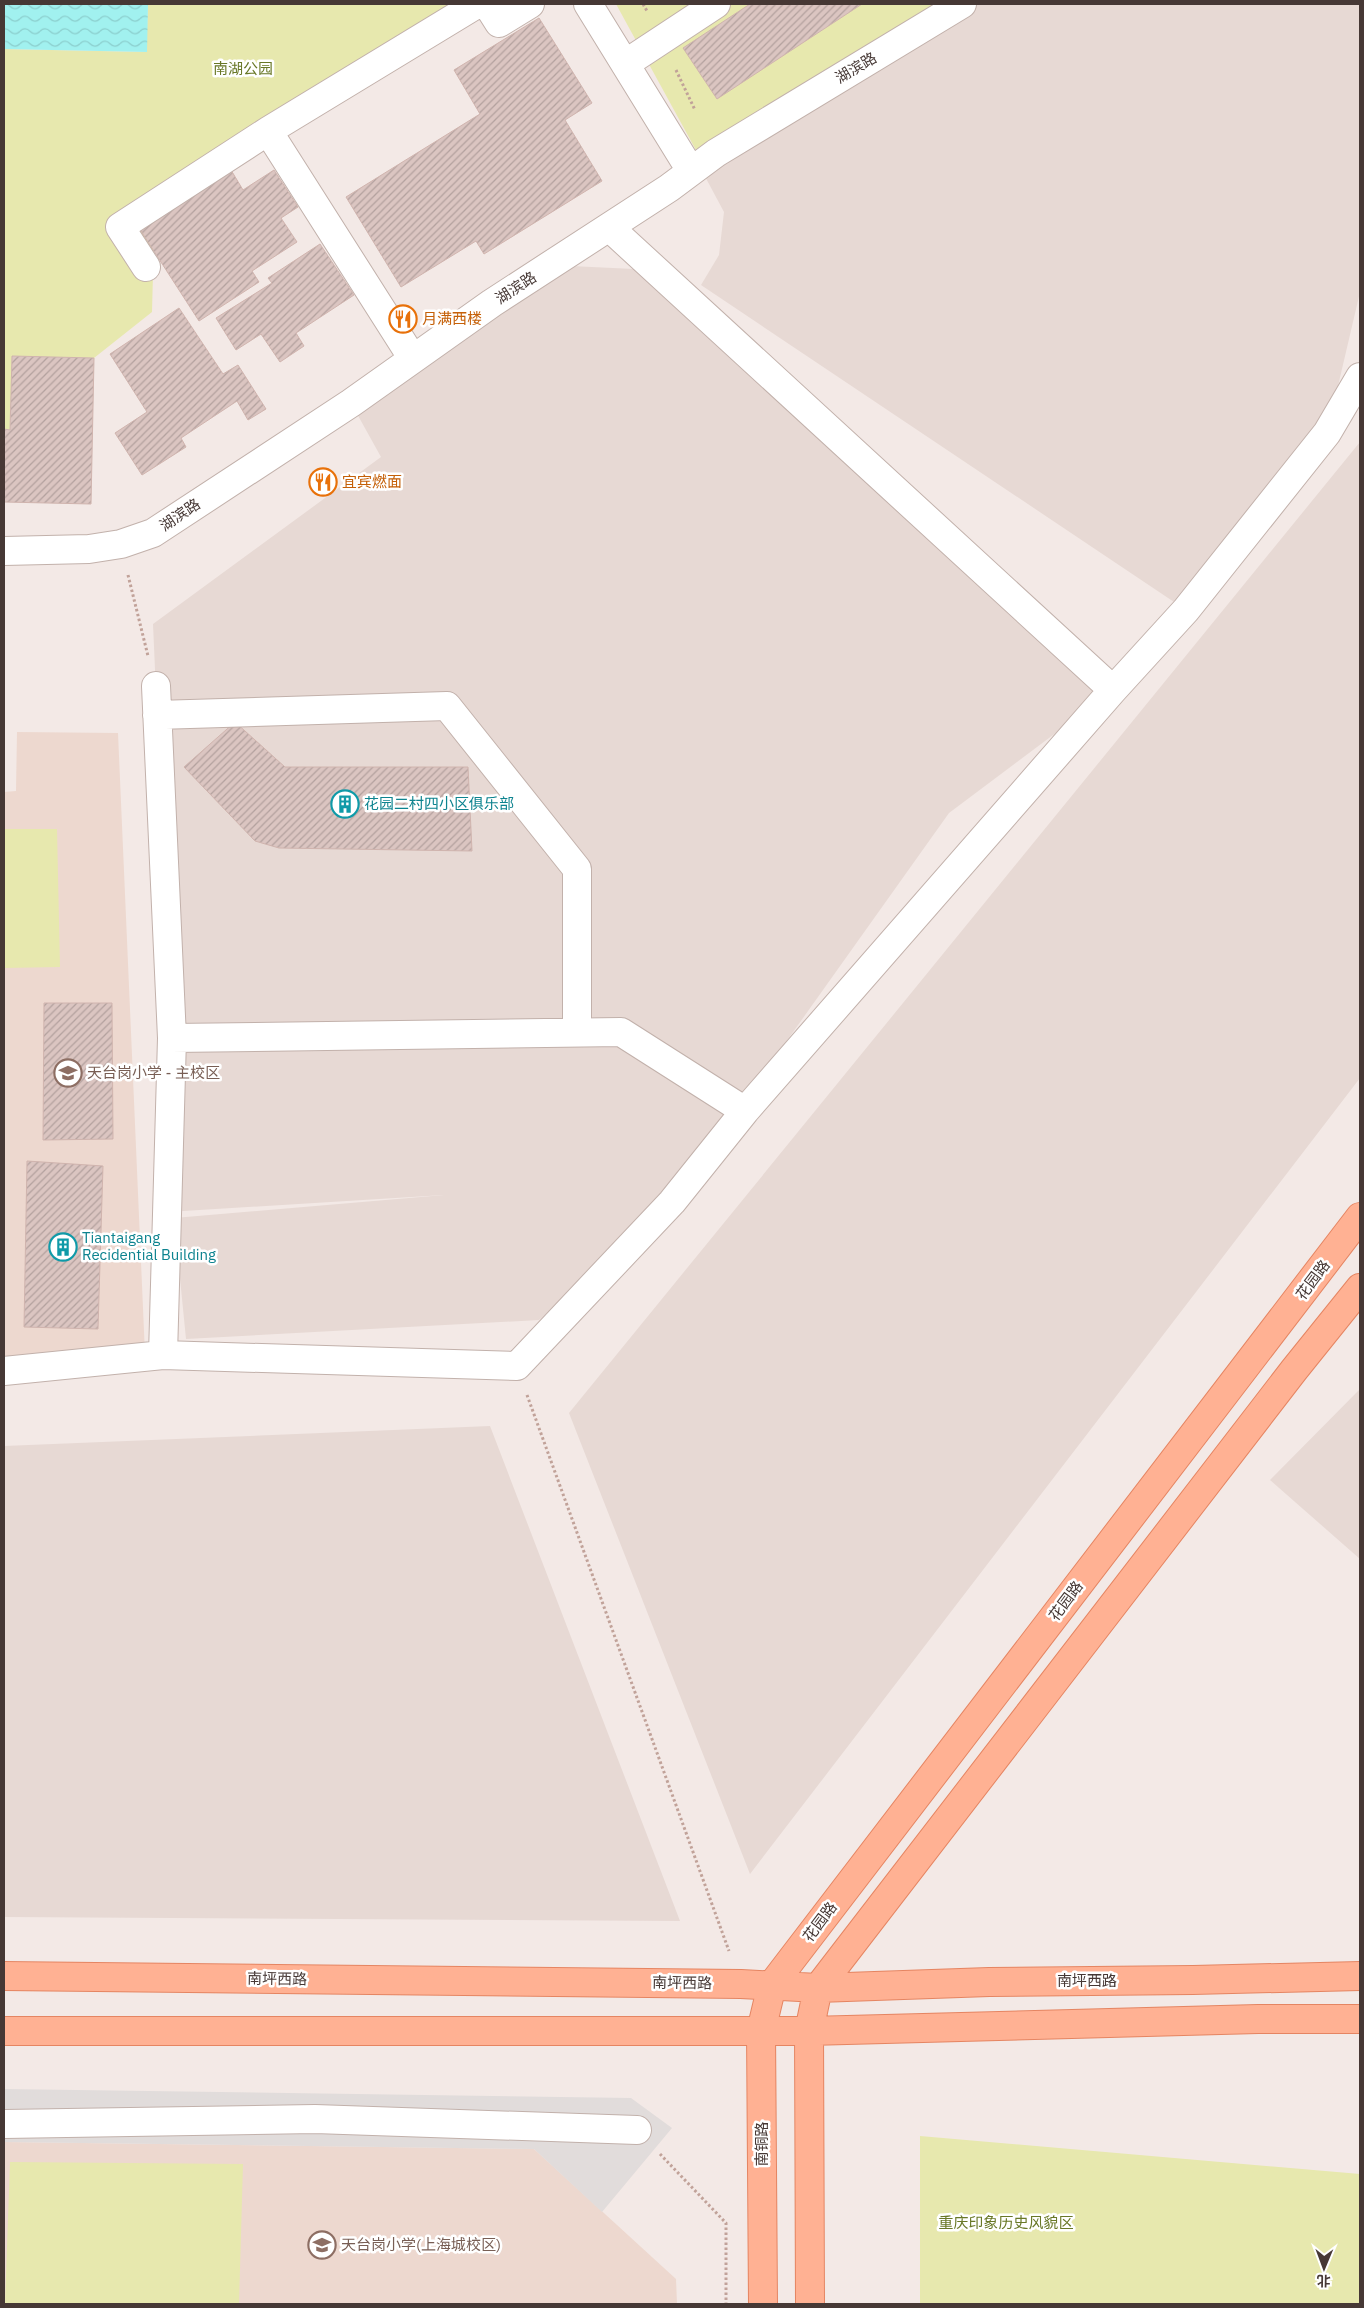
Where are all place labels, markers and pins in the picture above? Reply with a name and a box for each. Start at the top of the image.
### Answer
restaurant icon: 月满西楼 [388,304,418,334]
place label: 月满西楼 [422,309,482,328]
restaurant icon: 宜宾燃面 [308,467,338,497]
place label: 宜宾燃面 [342,472,402,491]
building icon: 花园二村四小区俱乐部 [330,789,360,819]
place label: 花园二村四小区俱乐部 [364,794,514,813]
school or university icon: 天台岗小学 - 主校区 [53,1058,83,1088]
place label: 天台岗小学 - 主校区 [87,1063,220,1082]
place label: Tiantaigang Recidential Building [82,1228,216,1264]
building icon: Tiantaigang Recidential Building [48,1232,78,1262]
school or university icon: 天台岗小学(上海城校区) [307,2230,337,2260]
place label: 天台岗小学(上海城校区) [341,2235,501,2254]

